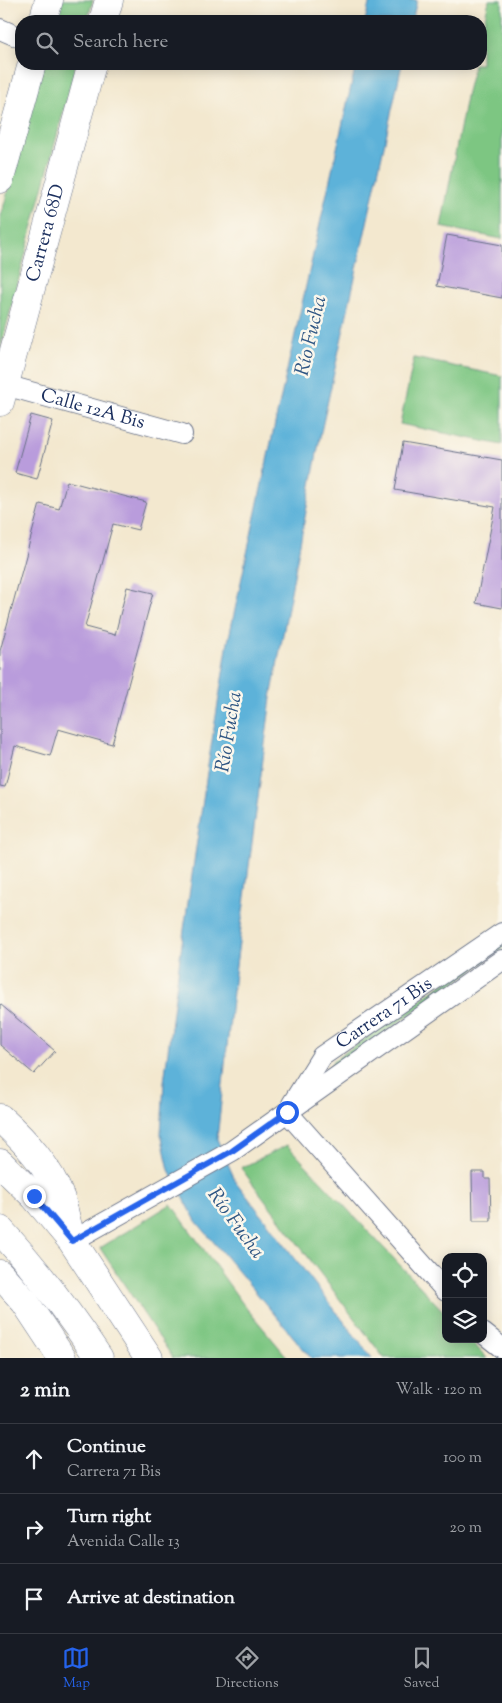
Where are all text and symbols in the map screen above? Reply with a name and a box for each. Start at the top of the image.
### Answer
search box [15,15,487,70]
icon: search [33,29,61,57]
text: Search here [73,29,168,56]
street label: Carrera 68D [20,181,72,285]
water label: Río Fucha [289,293,335,379]
street label: Calle 12A Bis [38,382,148,437]
water label: Río Fucha [209,690,251,774]
street label: Carrera 71 Bis [331,971,438,1056]
route start [276,1101,299,1124]
water label: Río Fucha [199,1183,271,1265]
route end [23,1185,46,1208]
map controls [442,1253,487,1343]
button: locate [442,1253,487,1298]
button: layers [442,1298,487,1343]
text: 2 min [20,1376,70,1406]
text: Walk · 120 m [396,1379,482,1402]
text: Continue [67,1434,146,1461]
icon: ahead [20,1445,48,1473]
text: 100 m [443,1447,482,1470]
text: Carrera 71 Bis [67,1461,161,1484]
text: Turn right [67,1504,151,1531]
icon: right [20,1515,48,1543]
text: 20 m [449,1517,482,1540]
text: Avenida Calle 13 [67,1531,180,1554]
icon: arrive [20,1585,48,1613]
text: Arrive at destination [67,1585,235,1612]
tab: Map [62,1644,90,1694]
tab: Directions [215,1644,279,1694]
tab: Saved [404,1644,439,1694]

